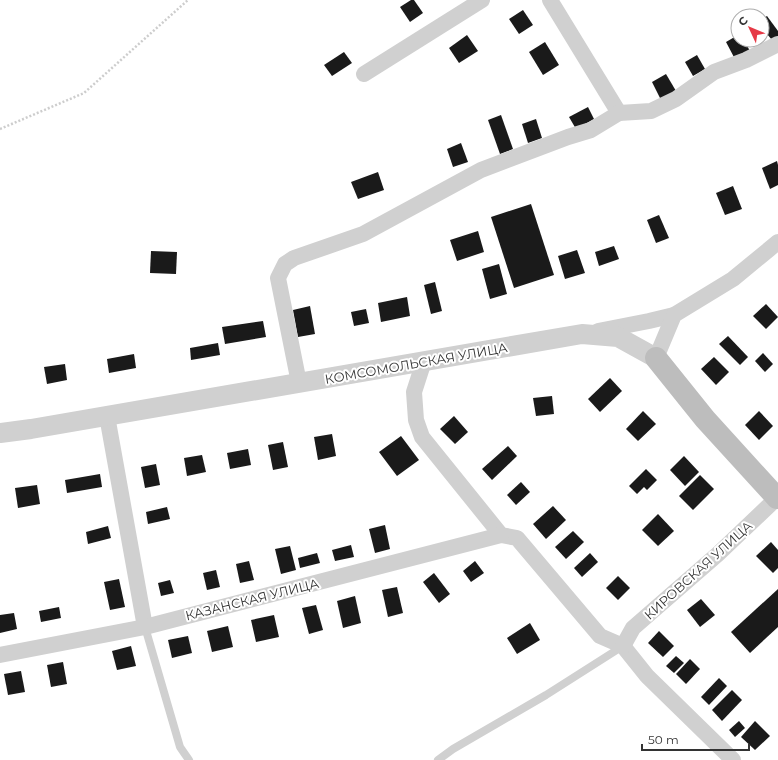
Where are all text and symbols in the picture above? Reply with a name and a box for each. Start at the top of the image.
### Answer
north arrow [730,8,770,48]
text: С [735,13,751,29]
street label: КОМСОМОЛЬСКАЯ УЛИЦА [323,339,509,387]
street label: КИРОВСКАЯ УЛИЦА [641,517,755,623]
street label: КАЗАНСКАЯ УЛИЦА [184,575,321,623]
scale bar [642,726,749,752]
text: 50 m [648,732,679,747]

